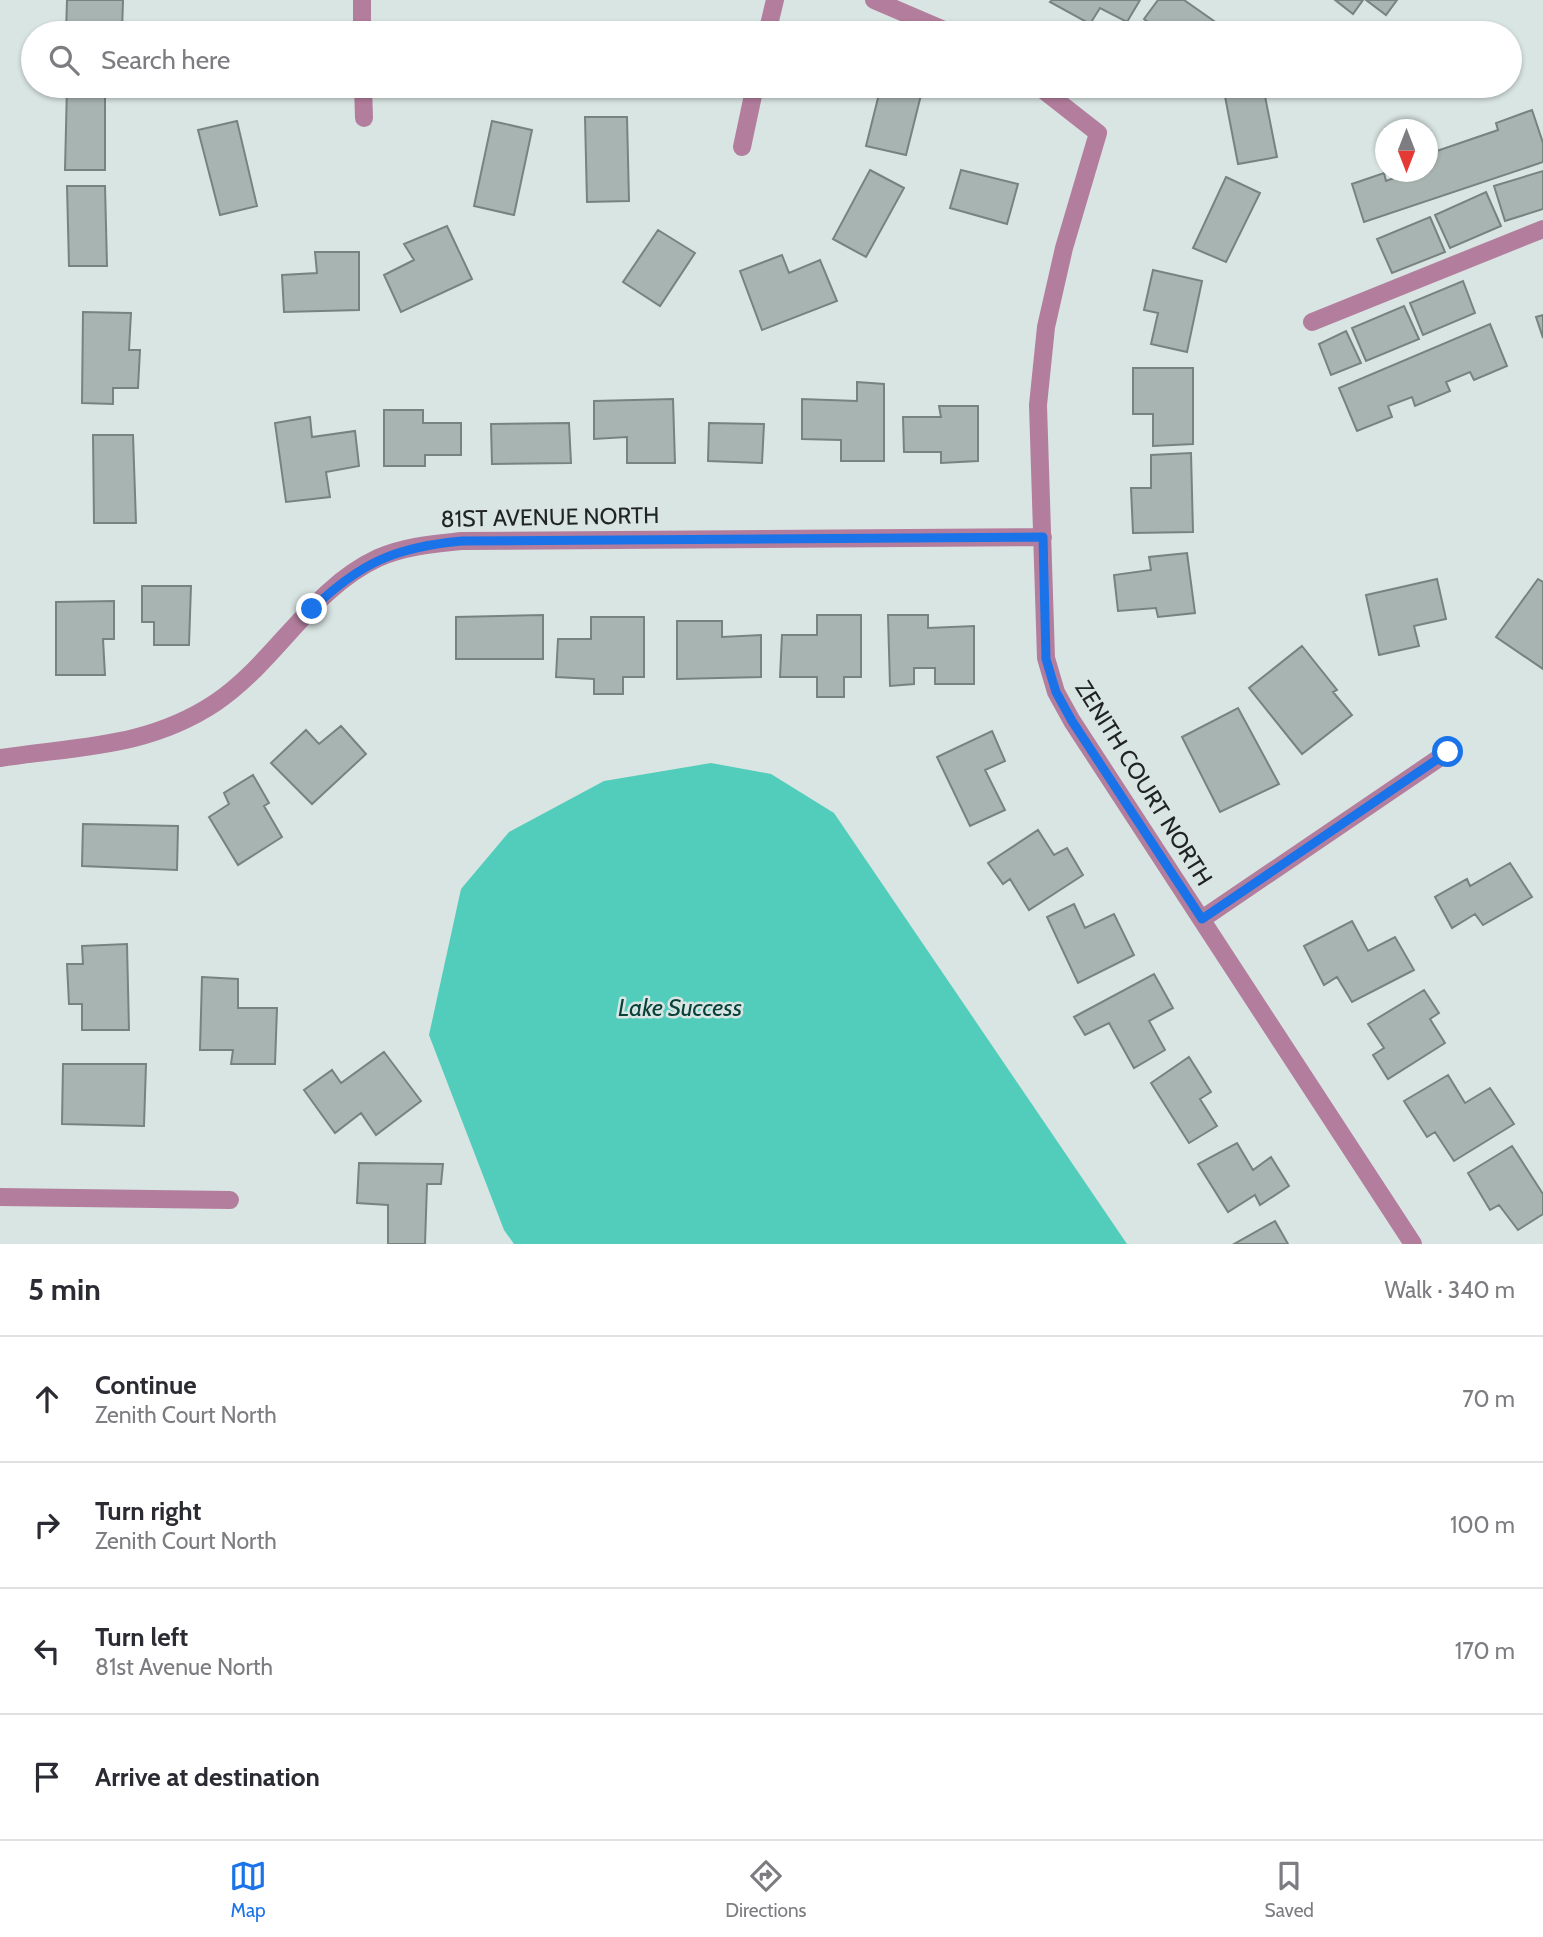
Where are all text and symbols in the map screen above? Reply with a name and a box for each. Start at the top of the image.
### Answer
search box [21,21,1522,98]
icon: search [45,41,83,79]
text: Search here [101,44,230,76]
north arrow [1375,119,1438,182]
street label: 81ST AVENUE NORTH [440,501,660,533]
route end [296,593,327,624]
street label: ZENITH COURT NORTH [1070,675,1218,891]
route start [1432,736,1463,767]
water label: Lake Success [618,993,742,1022]
text: 5 min [28,1271,101,1308]
text: Walk · 340 m [1384,1276,1515,1304]
text: Continue [95,1369,197,1401]
icon: ahead [28,1380,66,1418]
text: 70 m [1462,1385,1515,1413]
text: Zenith Court North [95,1401,277,1429]
text: Turn right [95,1495,201,1527]
icon: right [28,1506,66,1544]
text: 100 m [1450,1511,1515,1539]
text: Zenith Court North [95,1527,277,1555]
text: Turn left [95,1621,188,1653]
icon: left [28,1632,66,1670]
text: 170 m [1455,1637,1515,1665]
text: 81st Avenue North [95,1653,273,1681]
icon: arrive [28,1758,66,1796]
text: Arrive at destination [95,1761,320,1793]
tab: Map [229,1857,267,1922]
tab: Directions [725,1857,806,1922]
tab: Saved [1265,1857,1314,1922]

